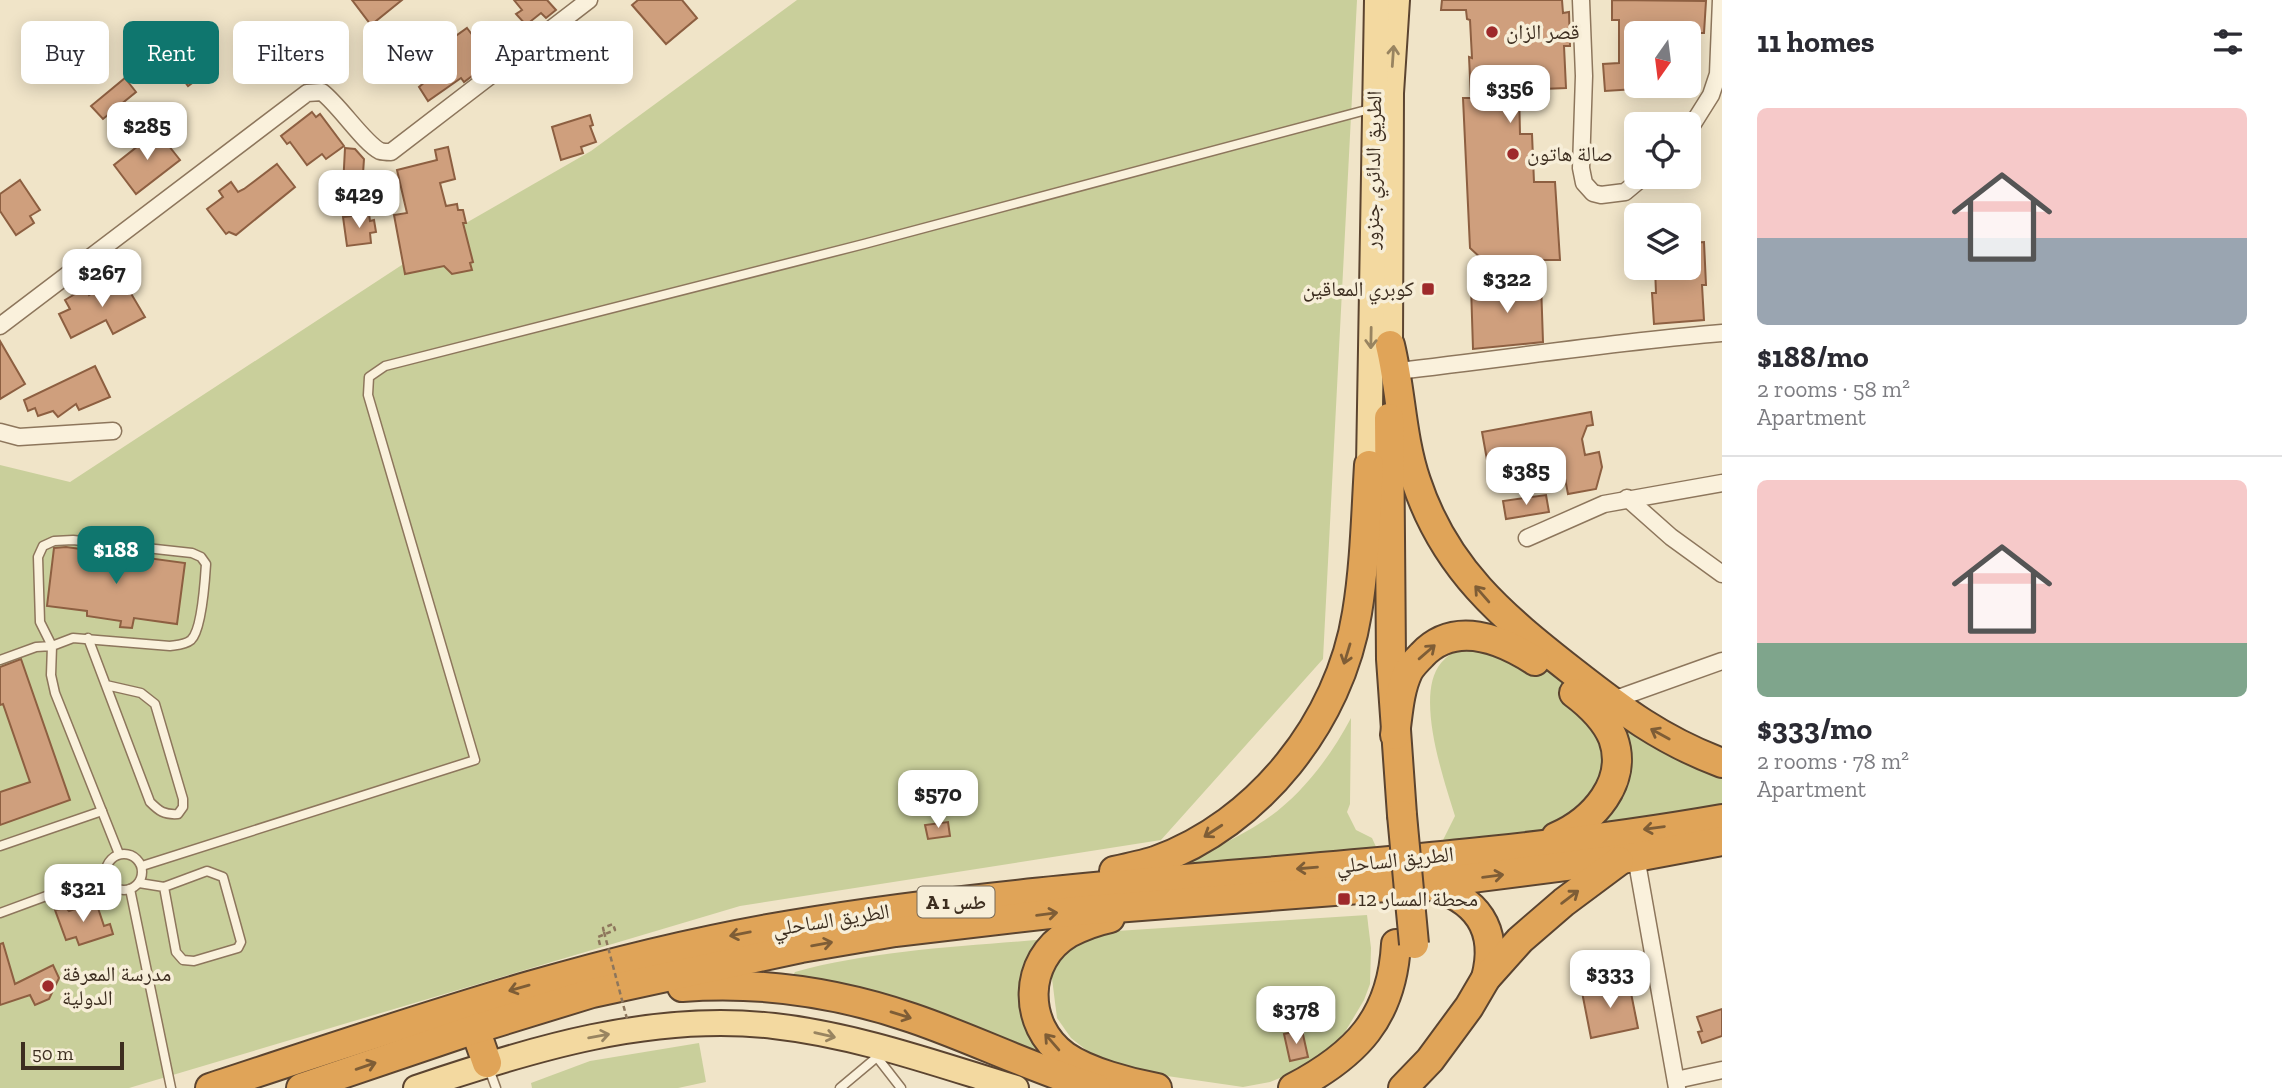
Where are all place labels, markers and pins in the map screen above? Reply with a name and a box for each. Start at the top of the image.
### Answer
place label: قصر الزان [1506,19,1580,44]
marker: قصر الزان [1484,24,1500,40]
pin: $356 [1469,66,1551,125]
pin: $285 [106,102,188,162]
place label: صالة هاتون [1527,141,1613,166]
marker: صالة هاتون [1505,146,1521,162]
pin: $429 [318,170,400,230]
pin: $267 [61,250,143,309]
pin: $322 [1466,256,1548,315]
place label: كوبري المعاقين [1303,276,1414,305]
marker: كوبري المعاقين [1420,281,1436,297]
pin: $385 [1485,448,1567,507]
pin: $188 [75,526,157,586]
pin: $570 [897,770,979,830]
pin: $321 [42,864,124,924]
place label: محطة المسار 12 [1358,886,1478,911]
marker: محطة المسار 12 [1336,891,1352,907]
pin: $333 [1569,950,1651,1010]
place label: مدرسة المعرفة الدولية [62,961,171,1010]
marker: مدرسة المعرفة الدولية [40,978,56,994]
pin: $378 [1255,986,1337,1046]

